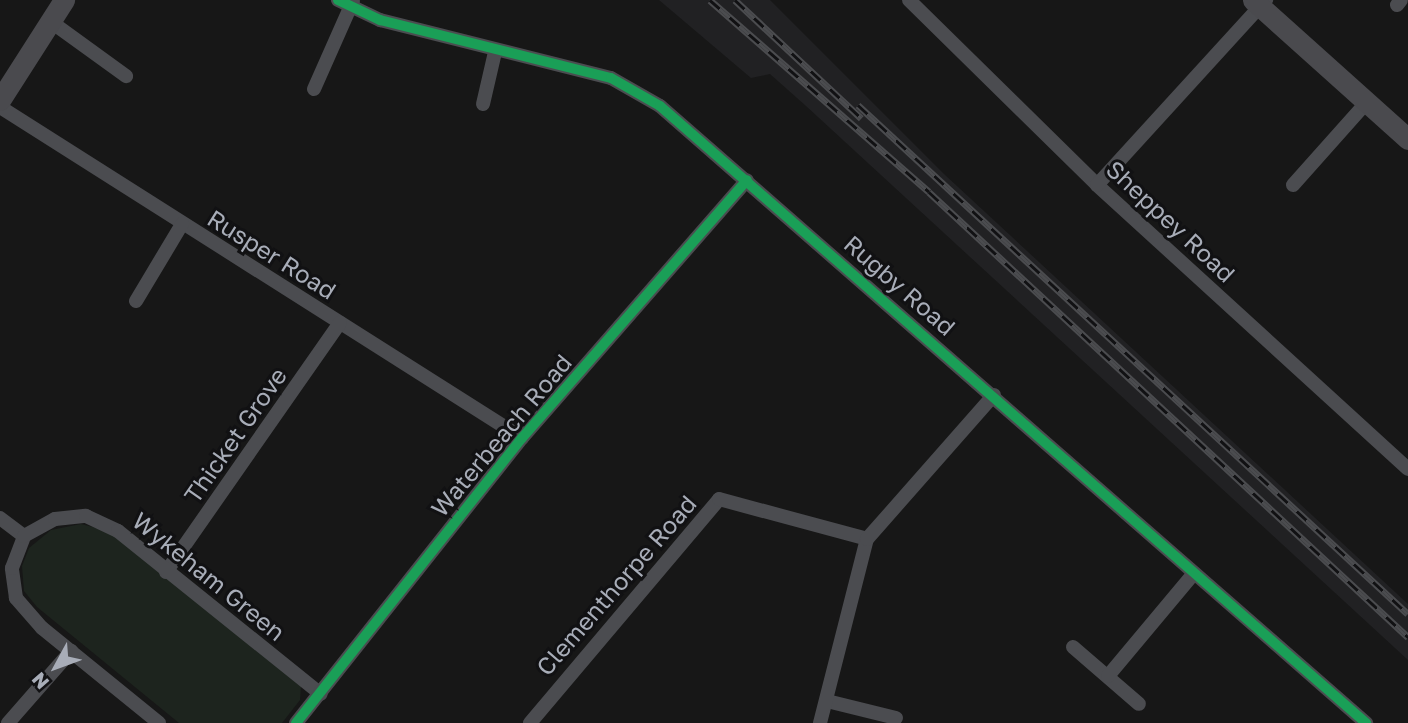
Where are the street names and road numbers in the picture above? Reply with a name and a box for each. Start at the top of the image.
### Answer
street label: Sheppey Road [1101,154,1241,288]
street label: Rusper Road [202,203,342,305]
street label: Rugby Road [839,229,961,341]
street label: Waterbeach Road [425,348,577,522]
street label: Thicket Grove [178,362,292,508]
street label: Clementhorpe Road [530,489,702,681]
street label: Wykeham Green [127,506,291,646]

